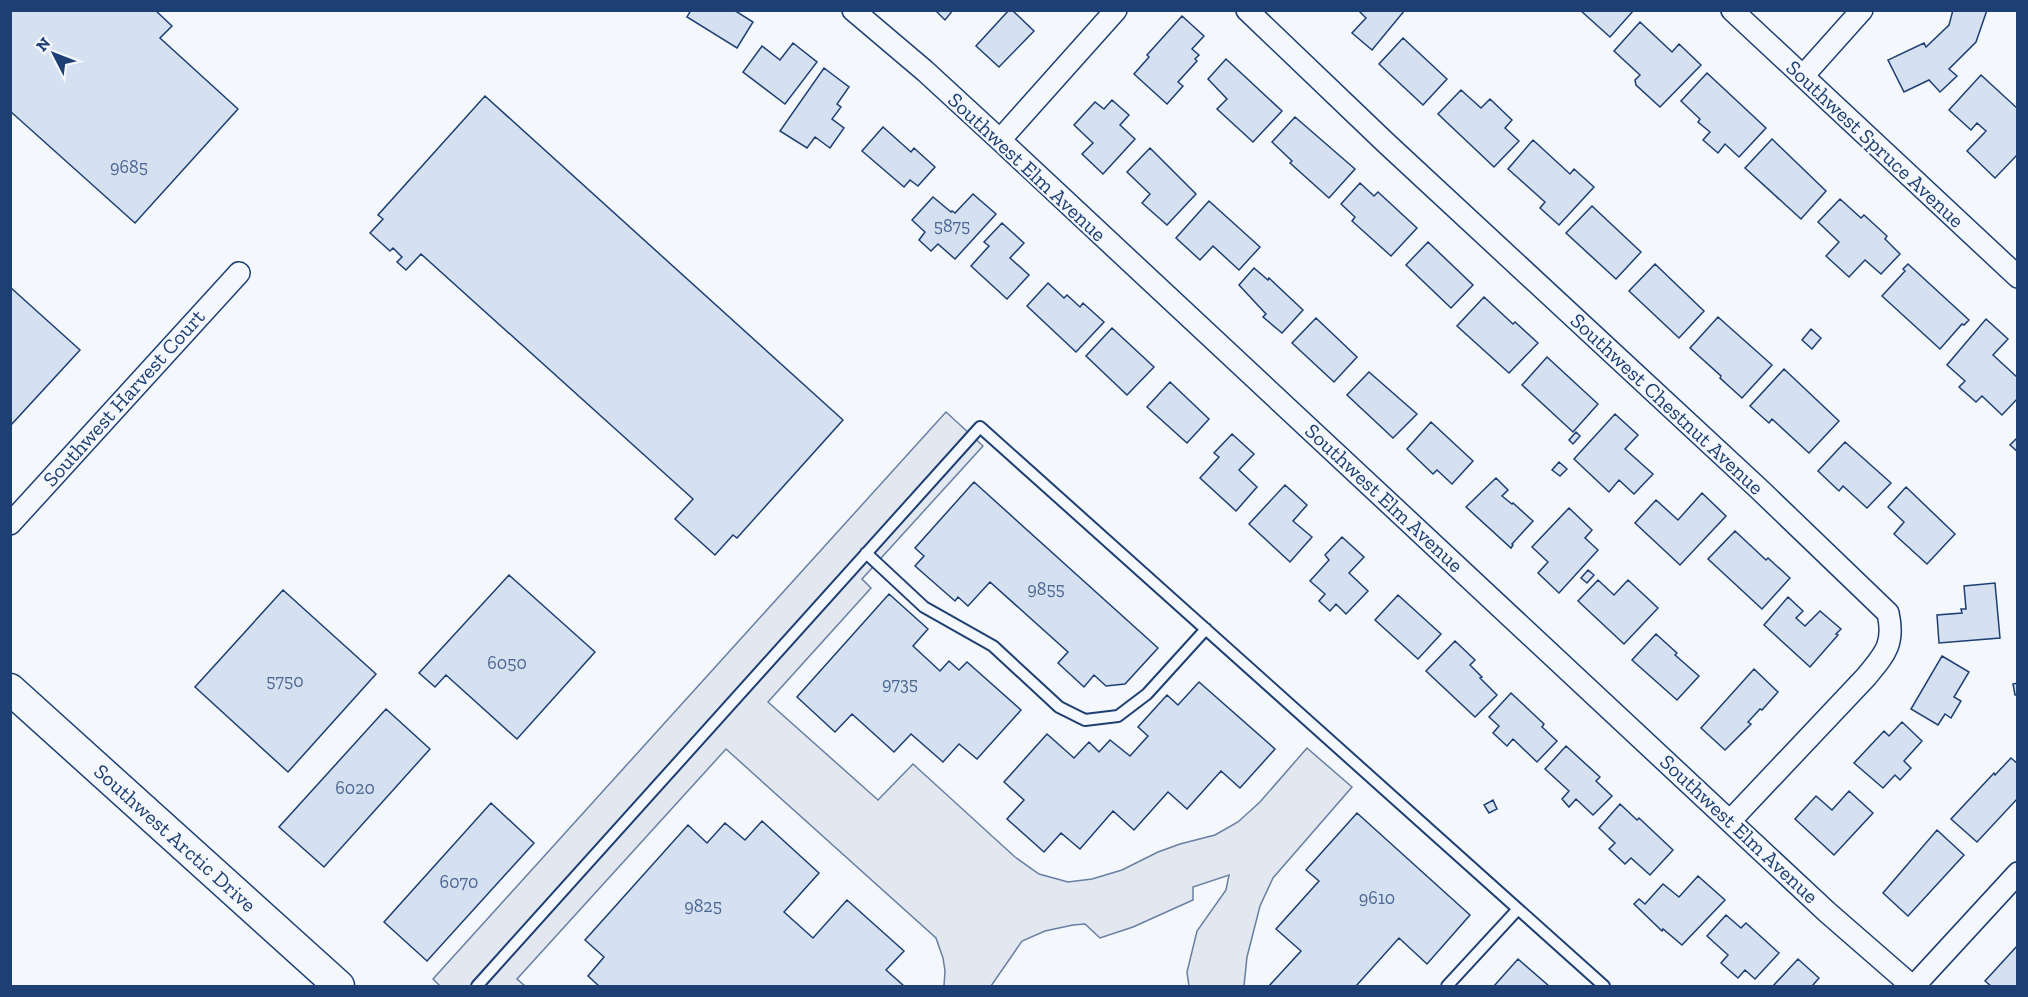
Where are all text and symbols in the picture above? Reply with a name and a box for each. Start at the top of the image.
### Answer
north arrow [24,24,84,84]
text: N [32,33,54,55]
street label: Southwest Spruce Avenue [1781,55,1970,233]
street label: Southwest Elm Avenue [943,87,1112,246]
house number: 9685 [110,156,148,178]
house number: 5875 [934,215,970,237]
street label: Southwest Harvest Court [37,304,210,491]
street label: Southwest Chestnut Avenue [1566,308,1769,500]
street label: Southwest Elm Avenue [1300,418,1469,577]
house number: 9855 [1027,578,1065,600]
house number: 6050 [487,652,527,674]
house number: 5750 [266,670,304,692]
house number: 9735 [882,673,918,695]
street label: Southwest Elm Avenue [1655,749,1824,908]
street label: Southwest Arctic Drive [89,758,262,917]
house number: 6020 [335,777,375,799]
house number: 6070 [440,871,478,893]
house number: 9610 [1359,887,1395,909]
house number: 9825 [684,895,722,917]

